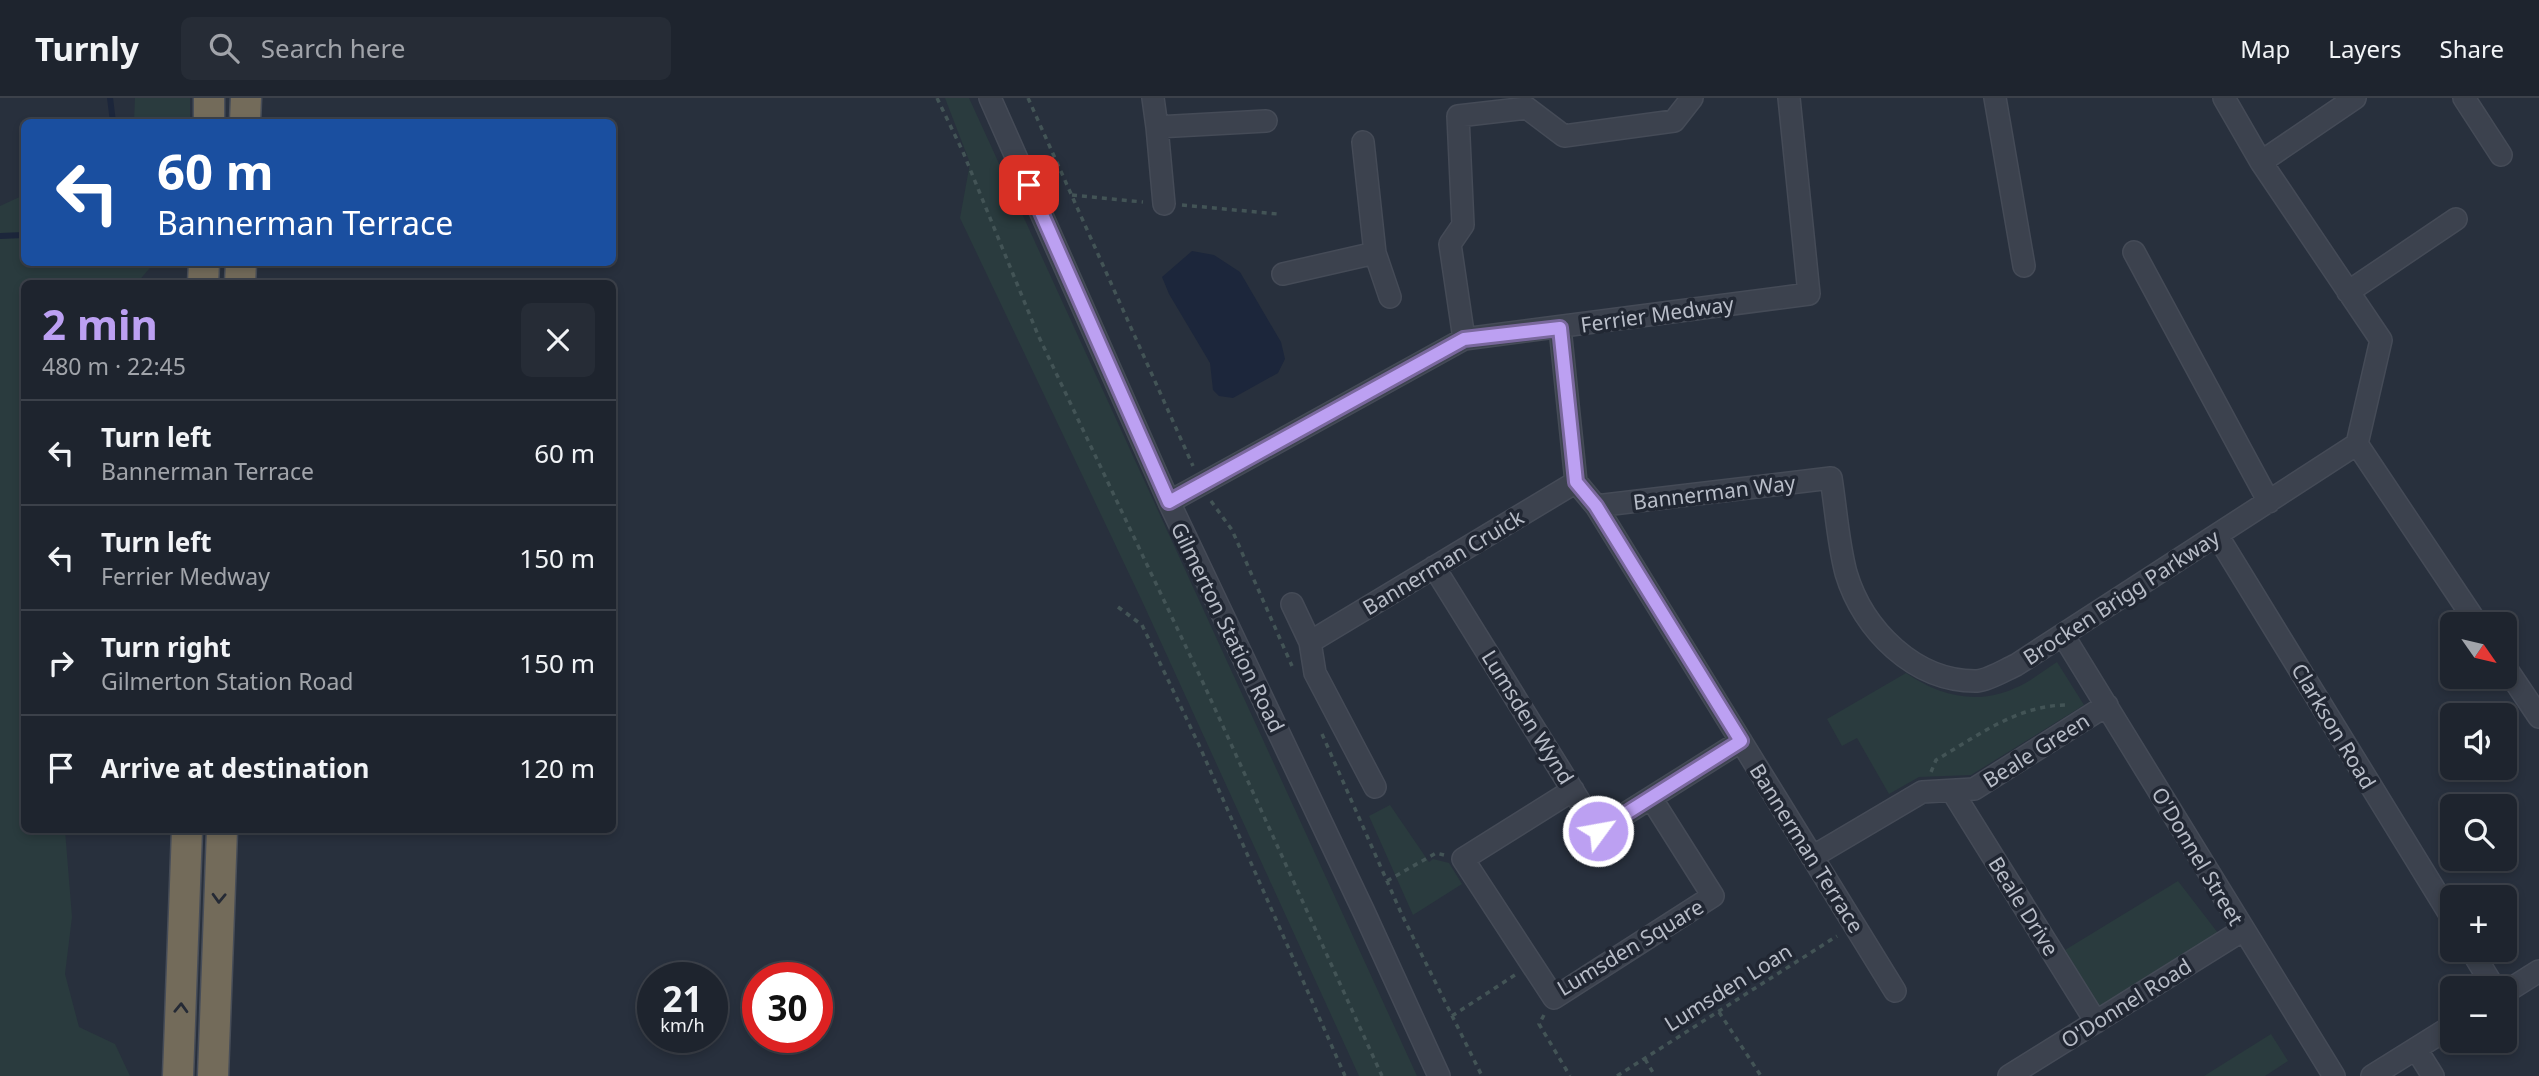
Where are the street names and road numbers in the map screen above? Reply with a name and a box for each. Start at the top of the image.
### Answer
street label: Ferrier Medway [1579,289,1736,339]
street label: Bannerman Way [1631,468,1797,516]
street label: Bannerman Cruick [1357,502,1529,621]
street label: Gilmerton Station Road [1165,517,1291,737]
street label: Brocken Brigg Parkway [2018,523,2225,671]
street label: Lumsden Wynd [1476,645,1580,789]
street label: Clarkson Road [2285,658,2383,794]
street label: Beale Green [1978,706,2094,794]
street label: Bannerman Terrace [1744,758,1870,938]
street label: O'Donnel Street [2146,782,2251,931]
street label: Beale Drive [1982,851,2066,961]
street label: Lumsden Square [1552,892,1708,1002]
street label: Lumsden Loan [1659,937,1797,1037]
street label: O'Donnel Road [2056,952,2196,1054]

